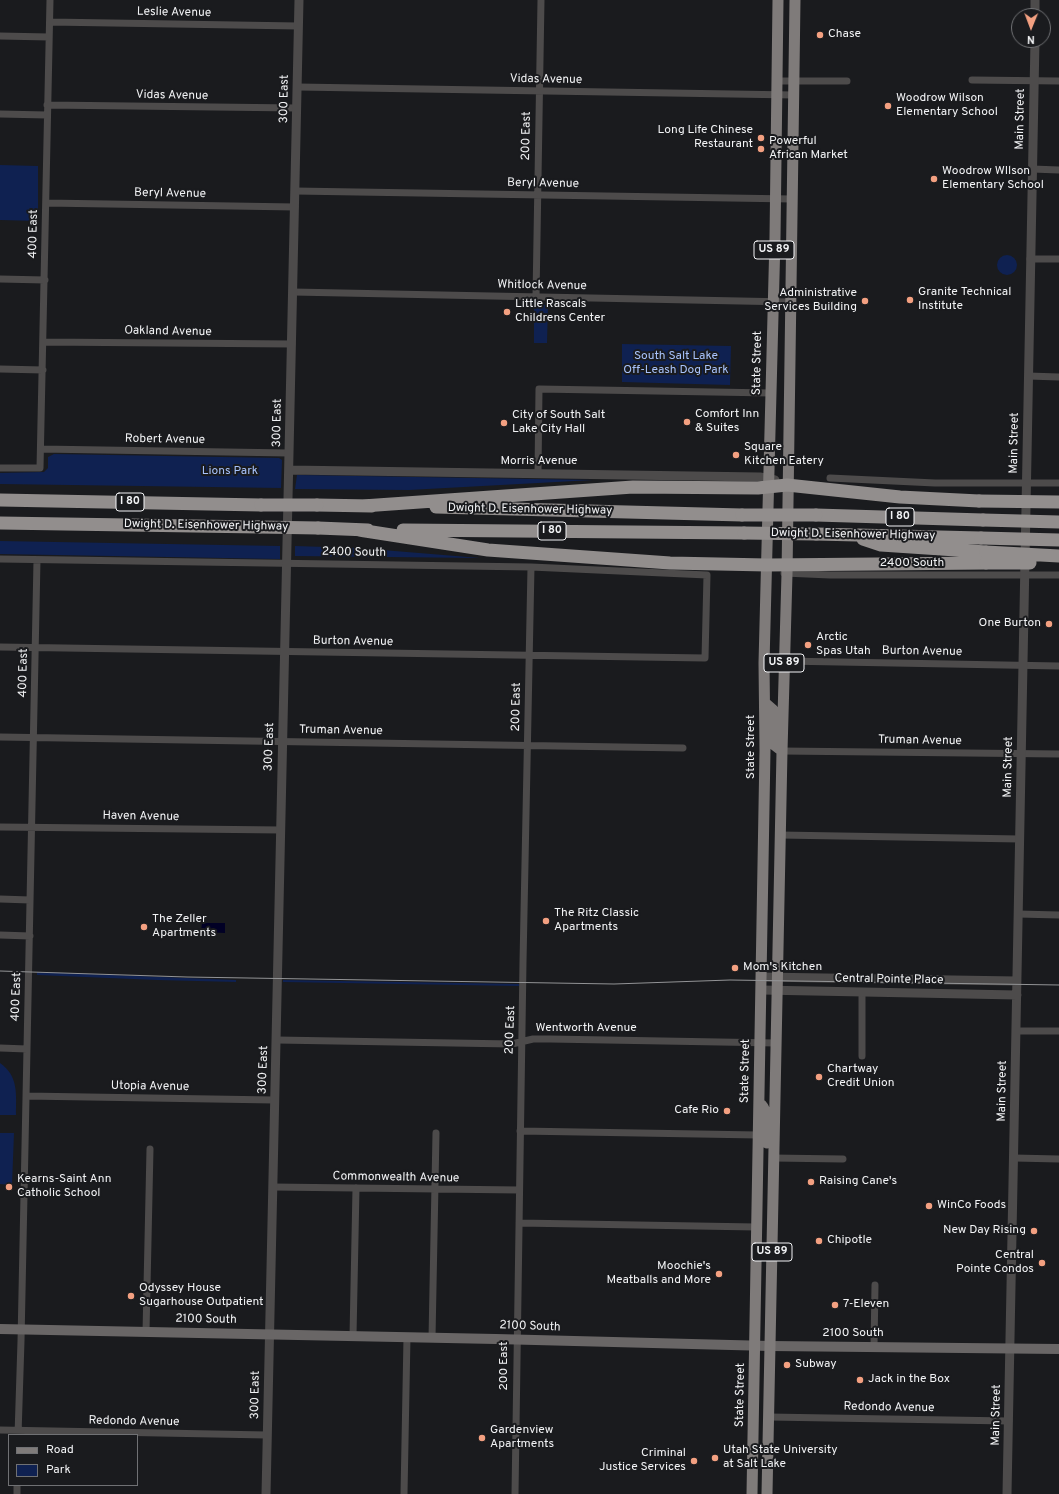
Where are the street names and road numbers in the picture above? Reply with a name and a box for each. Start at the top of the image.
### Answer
street label: Leslie Avenue [137,5,211,21]
street label: Vidas Avenue [510,72,582,88]
street label: 300 East [277,75,293,123]
street label: Vidas Avenue [136,88,208,104]
street label: Main Street [1013,88,1029,150]
street label: 200 East [519,111,535,161]
street label: Beryl Avenue [507,176,579,192]
street label: Beryl Avenue [134,186,206,202]
street label: 400 East [26,209,42,259]
road number: US 89 [754,241,794,259]
street label: Whitlock Avenue [497,278,587,294]
street label: Oakland Avenue [124,324,212,340]
street label: State Street [750,331,766,395]
street label: 300 East [270,399,286,447]
street label: Main Street [1007,412,1023,474]
street label: Robert Avenue [125,432,205,448]
street label: Morris Avenue [500,455,578,469]
road number: I 80 [116,493,144,511]
street label: Dwight D. Eisenhower Highway [448,501,612,519]
road number: I 80 [886,508,914,526]
street label: Dwight D. Eisenhower Highway [124,517,288,535]
road number: I 80 [538,522,566,540]
street label: Dwight D. Eisenhower Highway [771,526,935,544]
street label: 2400 South [322,545,386,561]
street label: 2400 South [880,557,944,571]
street label: Burton Avenue [313,634,393,650]
street label: Burton Avenue [882,644,962,660]
street label: 400 East [16,648,32,698]
road number: US 89 [764,654,804,672]
street label: 200 East [509,682,525,732]
street label: State Street [745,715,759,779]
street label: 300 East [262,722,278,772]
street label: Truman Avenue [299,723,383,739]
street label: Truman Avenue [878,733,962,749]
street label: Main Street [1001,736,1017,798]
street label: Haven Avenue [103,809,179,825]
street label: 400 East [9,972,25,1022]
street label: Central Pointe Place [834,972,944,988]
street label: 200 East [503,1005,519,1055]
street label: Wentworth Avenue [535,1022,637,1036]
street label: State Street [738,1039,754,1103]
street label: 300 East [256,1045,272,1095]
street label: Main Street [995,1060,1011,1122]
street label: Utopia Avenue [111,1079,189,1095]
street label: Commonwealth Avenue [333,1170,459,1186]
road number: US 89 [752,1243,792,1261]
street label: 2100 South [175,1312,237,1328]
street label: 2100 South [499,1319,561,1335]
street label: 2100 South [822,1327,884,1341]
street label: 200 East [498,1342,512,1390]
street label: State Street [733,1363,749,1427]
street label: 300 East [248,1371,264,1419]
street label: Main Street [989,1384,1005,1446]
street label: Redondo Avenue [843,1400,935,1416]
street label: Redondo Avenue [88,1414,180,1430]

